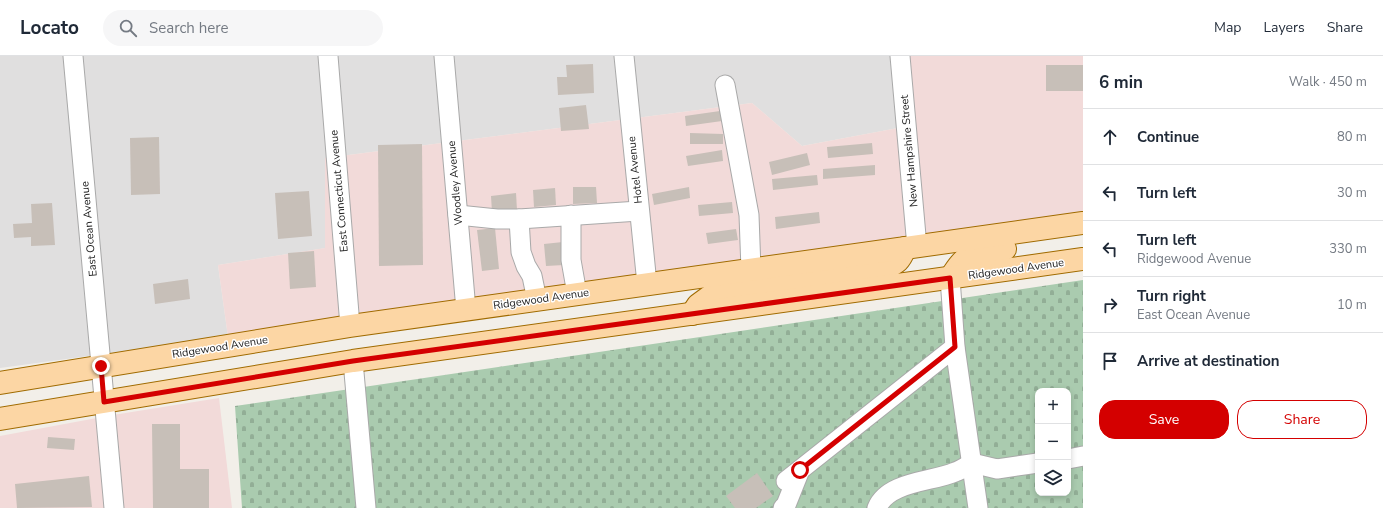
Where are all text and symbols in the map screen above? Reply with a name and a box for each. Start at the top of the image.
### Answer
search box [103,10,383,46]
text: Locato [20,15,79,41]
icon: search [117,17,139,39]
text: Search here [149,18,229,38]
text: Map [1214,18,1241,37]
text: Layers [1263,18,1305,37]
text: Share [1327,18,1363,37]
text: 6 min [1099,71,1143,94]
text: Walk · 450 m [1289,73,1367,91]
street label: New Hampshire Street [897,94,921,208]
icon: ahead [1099,126,1121,148]
text: Continue [1137,127,1199,147]
text: 80 m [1337,128,1367,146]
street label: East Connecticut Avenue [326,129,352,253]
street label: Hotel Avenue [624,135,646,204]
street label: Woodley Avenue [444,140,466,226]
street label: East Ocean Avenue [77,181,101,277]
icon: left [1099,182,1121,204]
text: Turn left [1137,183,1196,203]
text: 30 m [1337,184,1367,202]
text: Turn left [1137,230,1196,250]
icon: left [1099,238,1121,260]
text: 330 m [1329,240,1367,258]
text: Ridgewood Avenue [1137,250,1251,268]
street label: Ridgewood Avenue [967,255,1065,283]
street label: Ridgewood Avenue [492,285,590,313]
text: Turn right [1137,286,1206,306]
icon: right [1099,294,1121,316]
text: 10 m [1337,296,1367,314]
text: East Ocean Avenue [1137,306,1250,324]
street label: Ridgewood Avenue [171,332,269,362]
icon: arrive [1099,350,1121,372]
text: Arrive at destination [1137,351,1280,371]
route end [92,357,110,375]
map controls [1035,388,1071,496]
button: + [1035,388,1071,424]
button: Save [1099,400,1229,439]
button: Share [1237,400,1367,439]
button: − [1035,424,1071,460]
button: layers [1035,460,1071,496]
route start [791,461,809,479]

